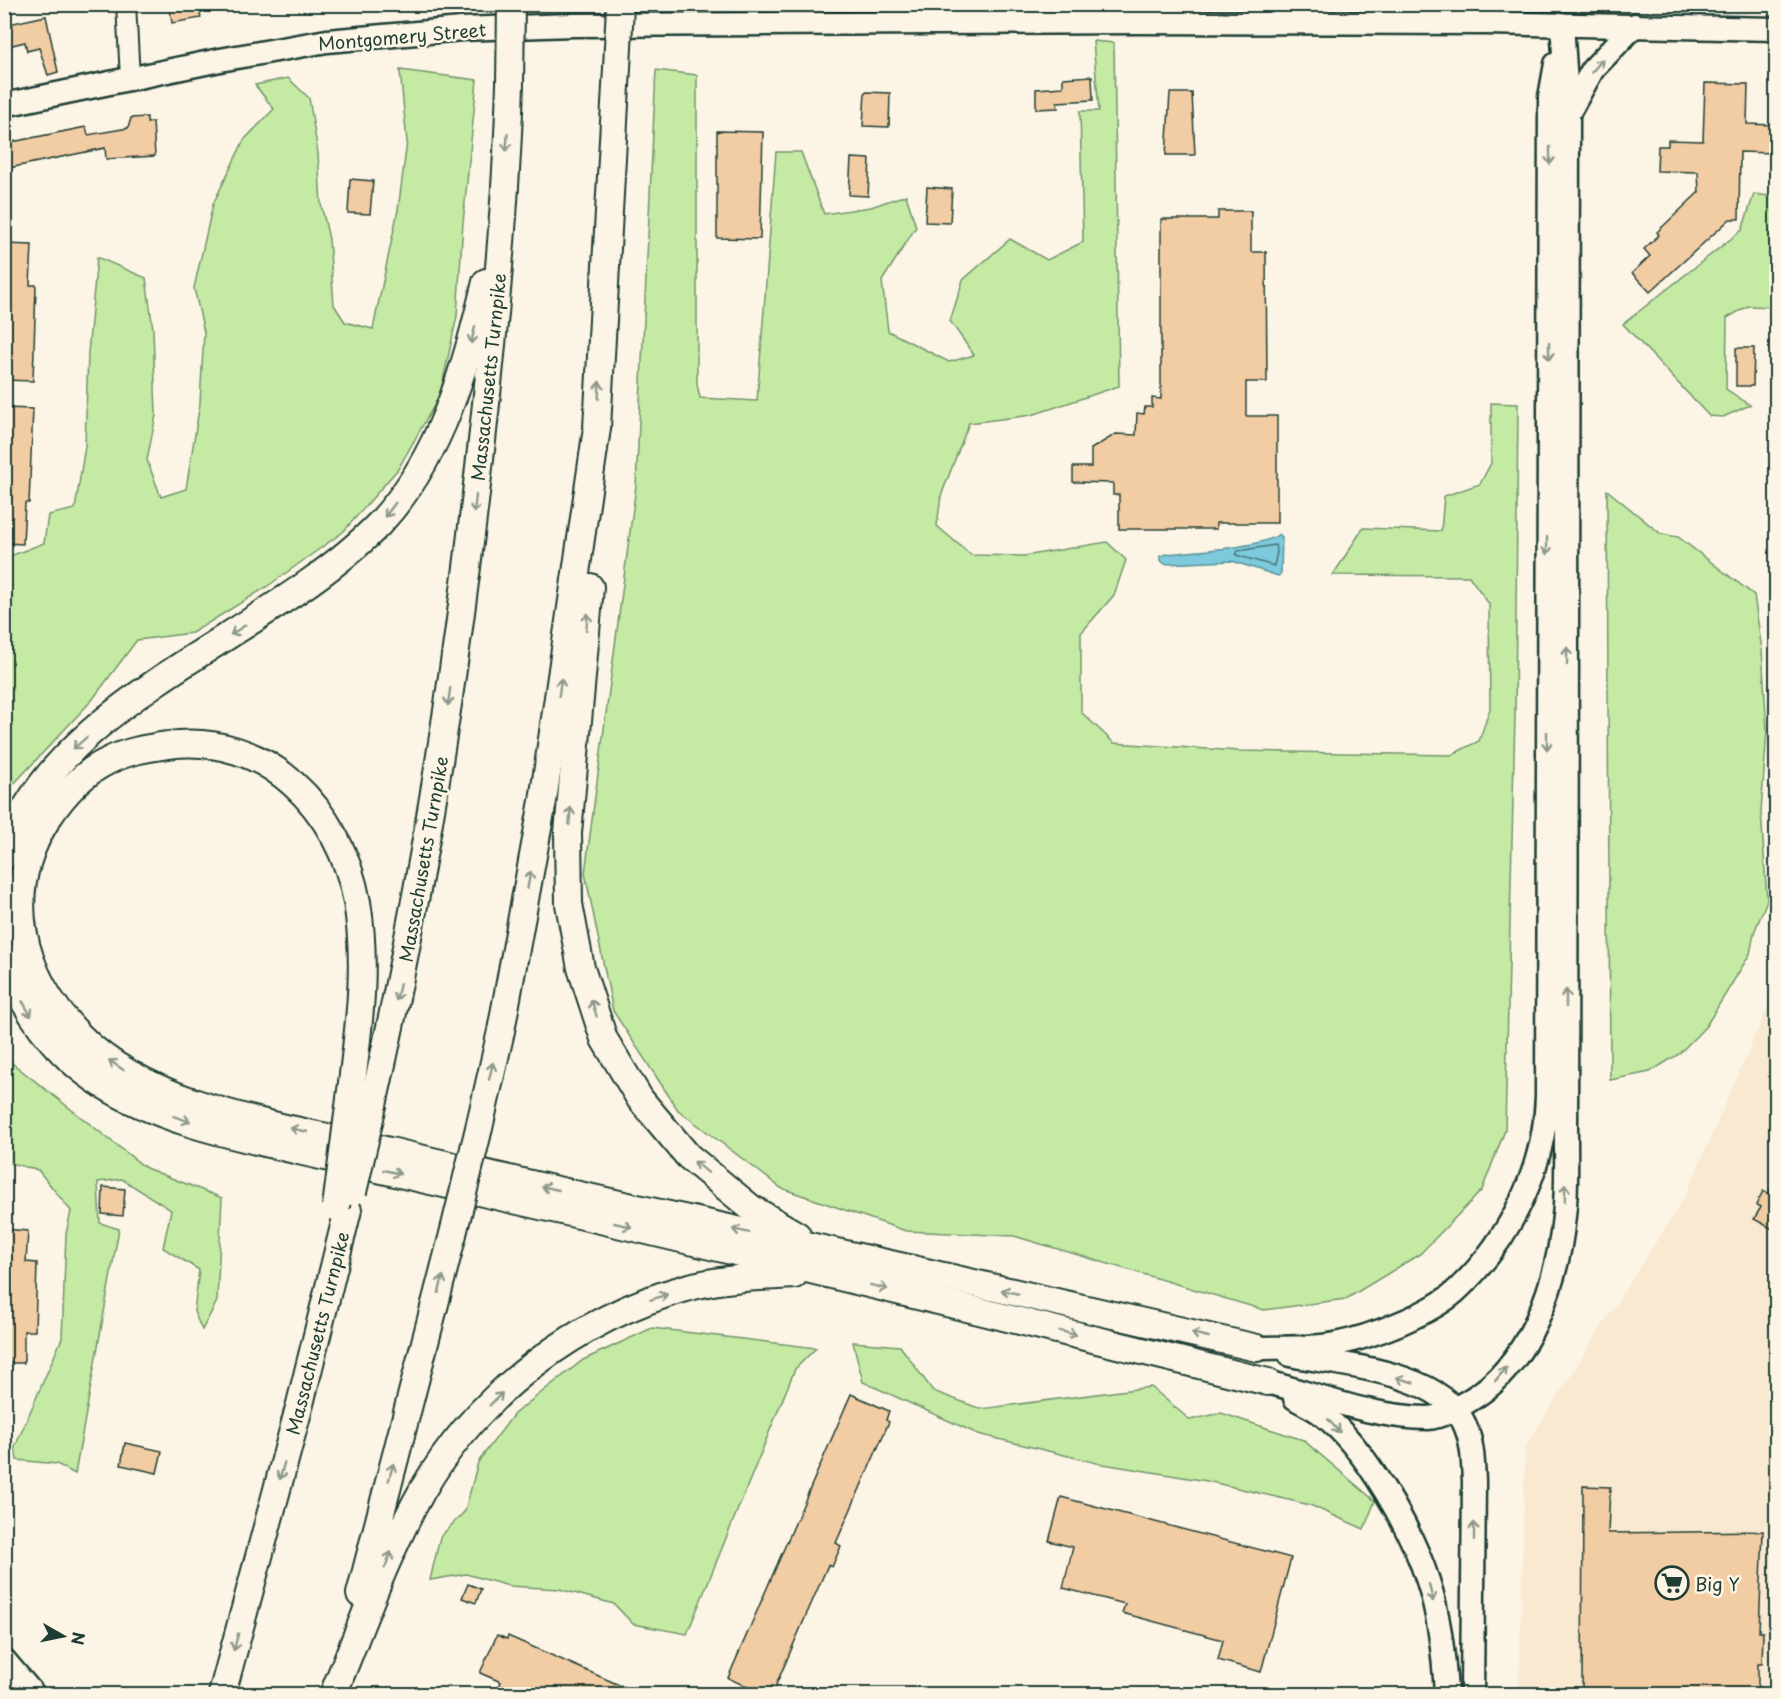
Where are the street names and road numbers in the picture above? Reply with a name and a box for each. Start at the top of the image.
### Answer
street label: Montgomery Street [317,15,487,57]
street label: Massachusetts Turnpike [464,272,512,482]
street label: Massachusetts Turnpike [392,754,454,964]
street label: Massachusetts Turnpike [279,1229,355,1437]

